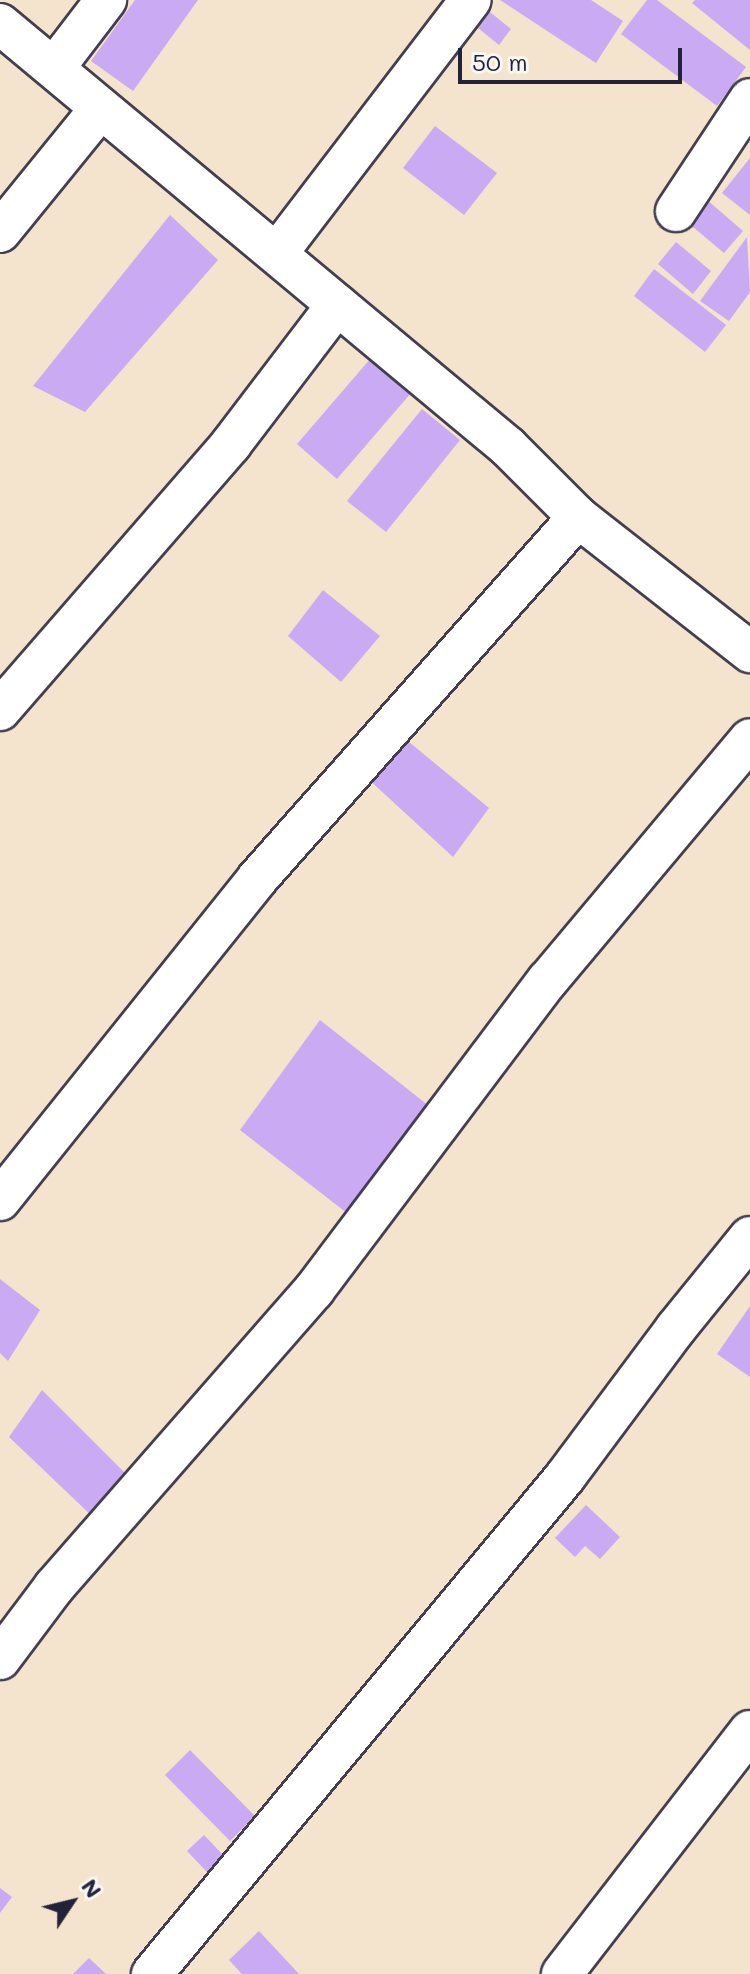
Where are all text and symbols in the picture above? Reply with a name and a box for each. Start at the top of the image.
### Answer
scale bar [462,32,686,82]
text: 50 m [472,46,528,77]
north arrow [32,1862,112,1942]
text: N [75,1873,109,1903]

